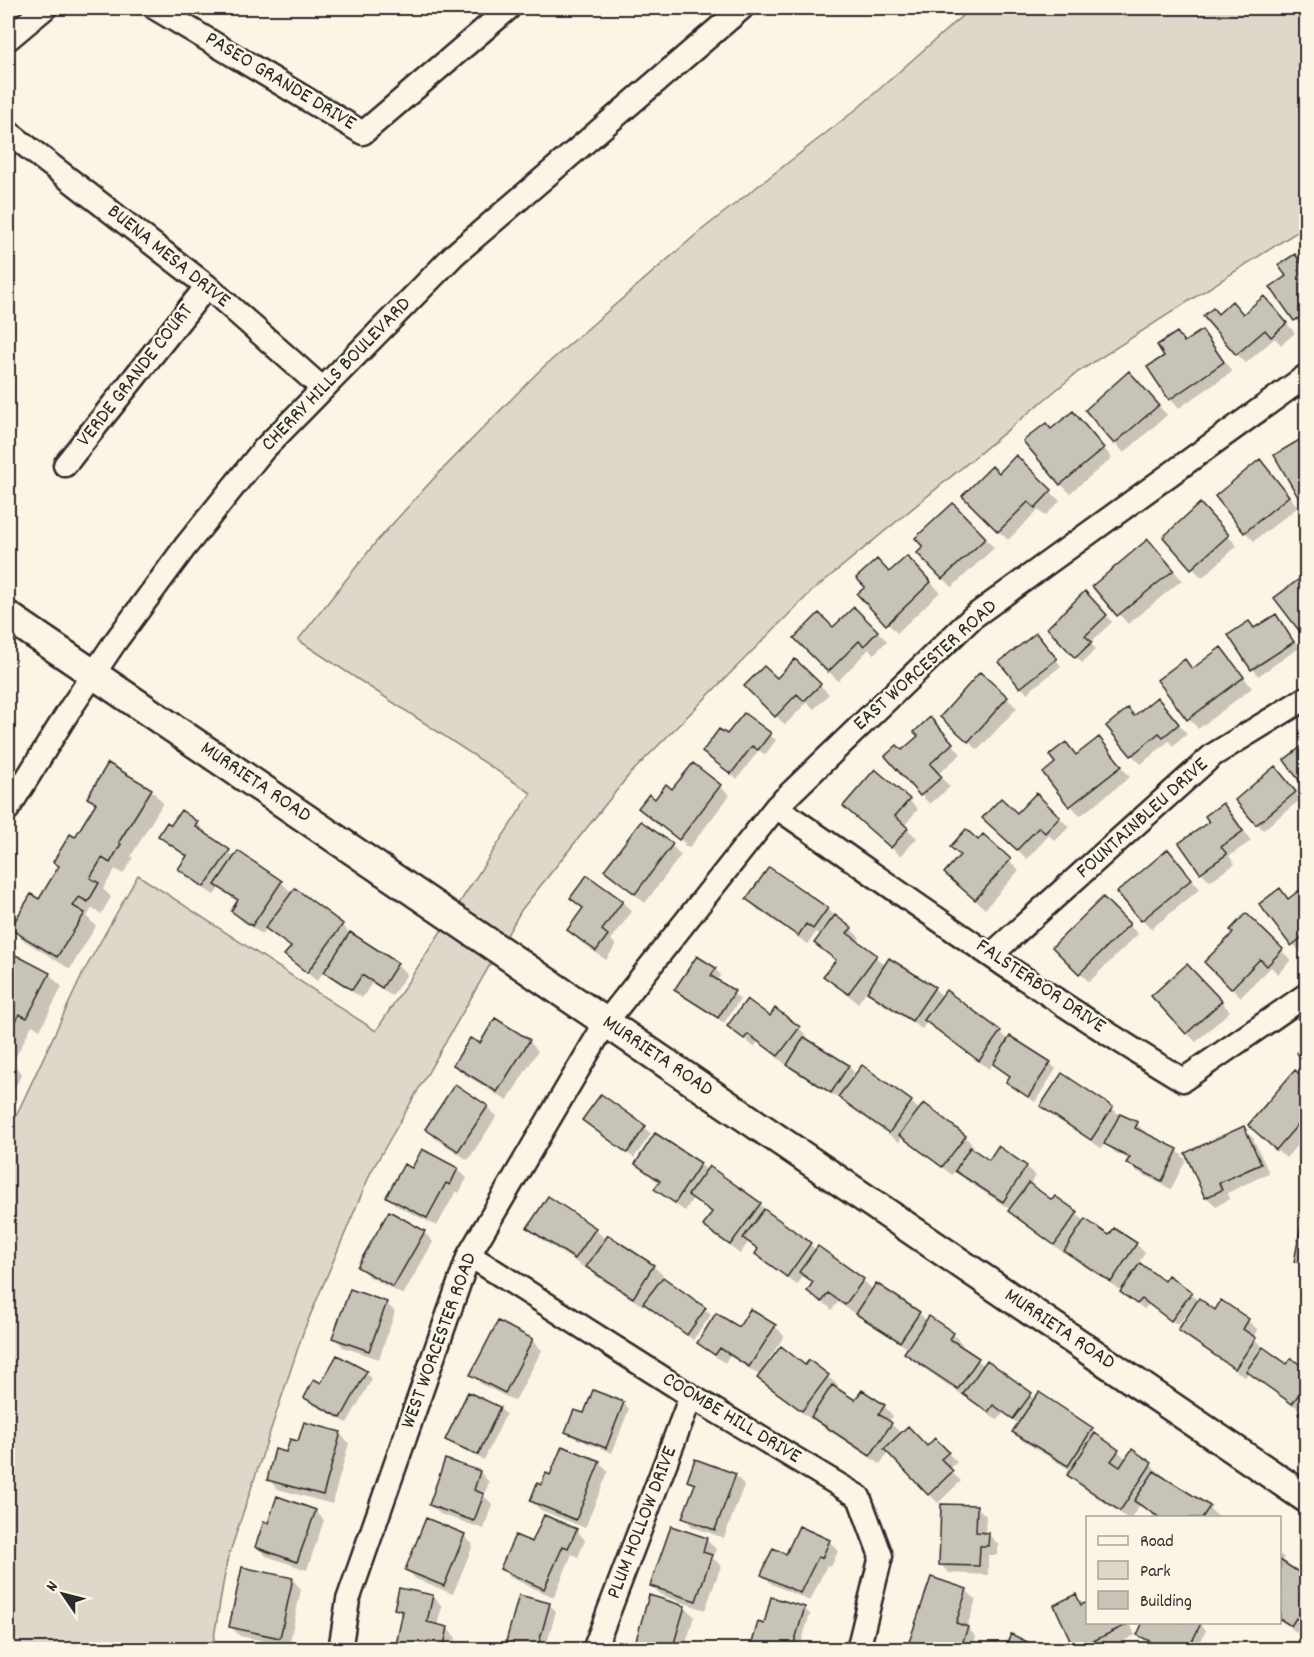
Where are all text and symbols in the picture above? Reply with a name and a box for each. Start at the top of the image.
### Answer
street label: PASEO GRANDE DRIVE [199,25,362,139]
street label: BUENA MESA DRIVE [100,198,236,316]
street label: CHERRY HILLS BOULEVARD [255,291,419,459]
street label: VERDE GRANDE COURT [71,298,202,454]
street label: EAST WORCESTER ROAD [847,593,1005,739]
street label: MURRIETA ROAD [193,735,317,831]
street label: FOUNTAINBLEU DRIVE [1070,751,1216,887]
street label: FALSTERBOR DRIVE [969,932,1111,1042]
street label: MURRIETA ROAD [595,1009,719,1105]
street label: WEST WORCESTER ROAD [394,1249,486,1433]
street label: MURRIETA ROAD [997,1282,1121,1378]
street label: COOMBE HILL DRIVE [656,1366,807,1473]
street label: PLUM HOLLOW DRIVE [600,1442,686,1604]
legend [1086,1516,1281,1624]
text: Road [1140,1530,1174,1555]
text: Park [1140,1560,1171,1585]
north arrow [33,1564,93,1624]
text: N [41,1577,65,1597]
text: Building [1140,1590,1192,1615]

